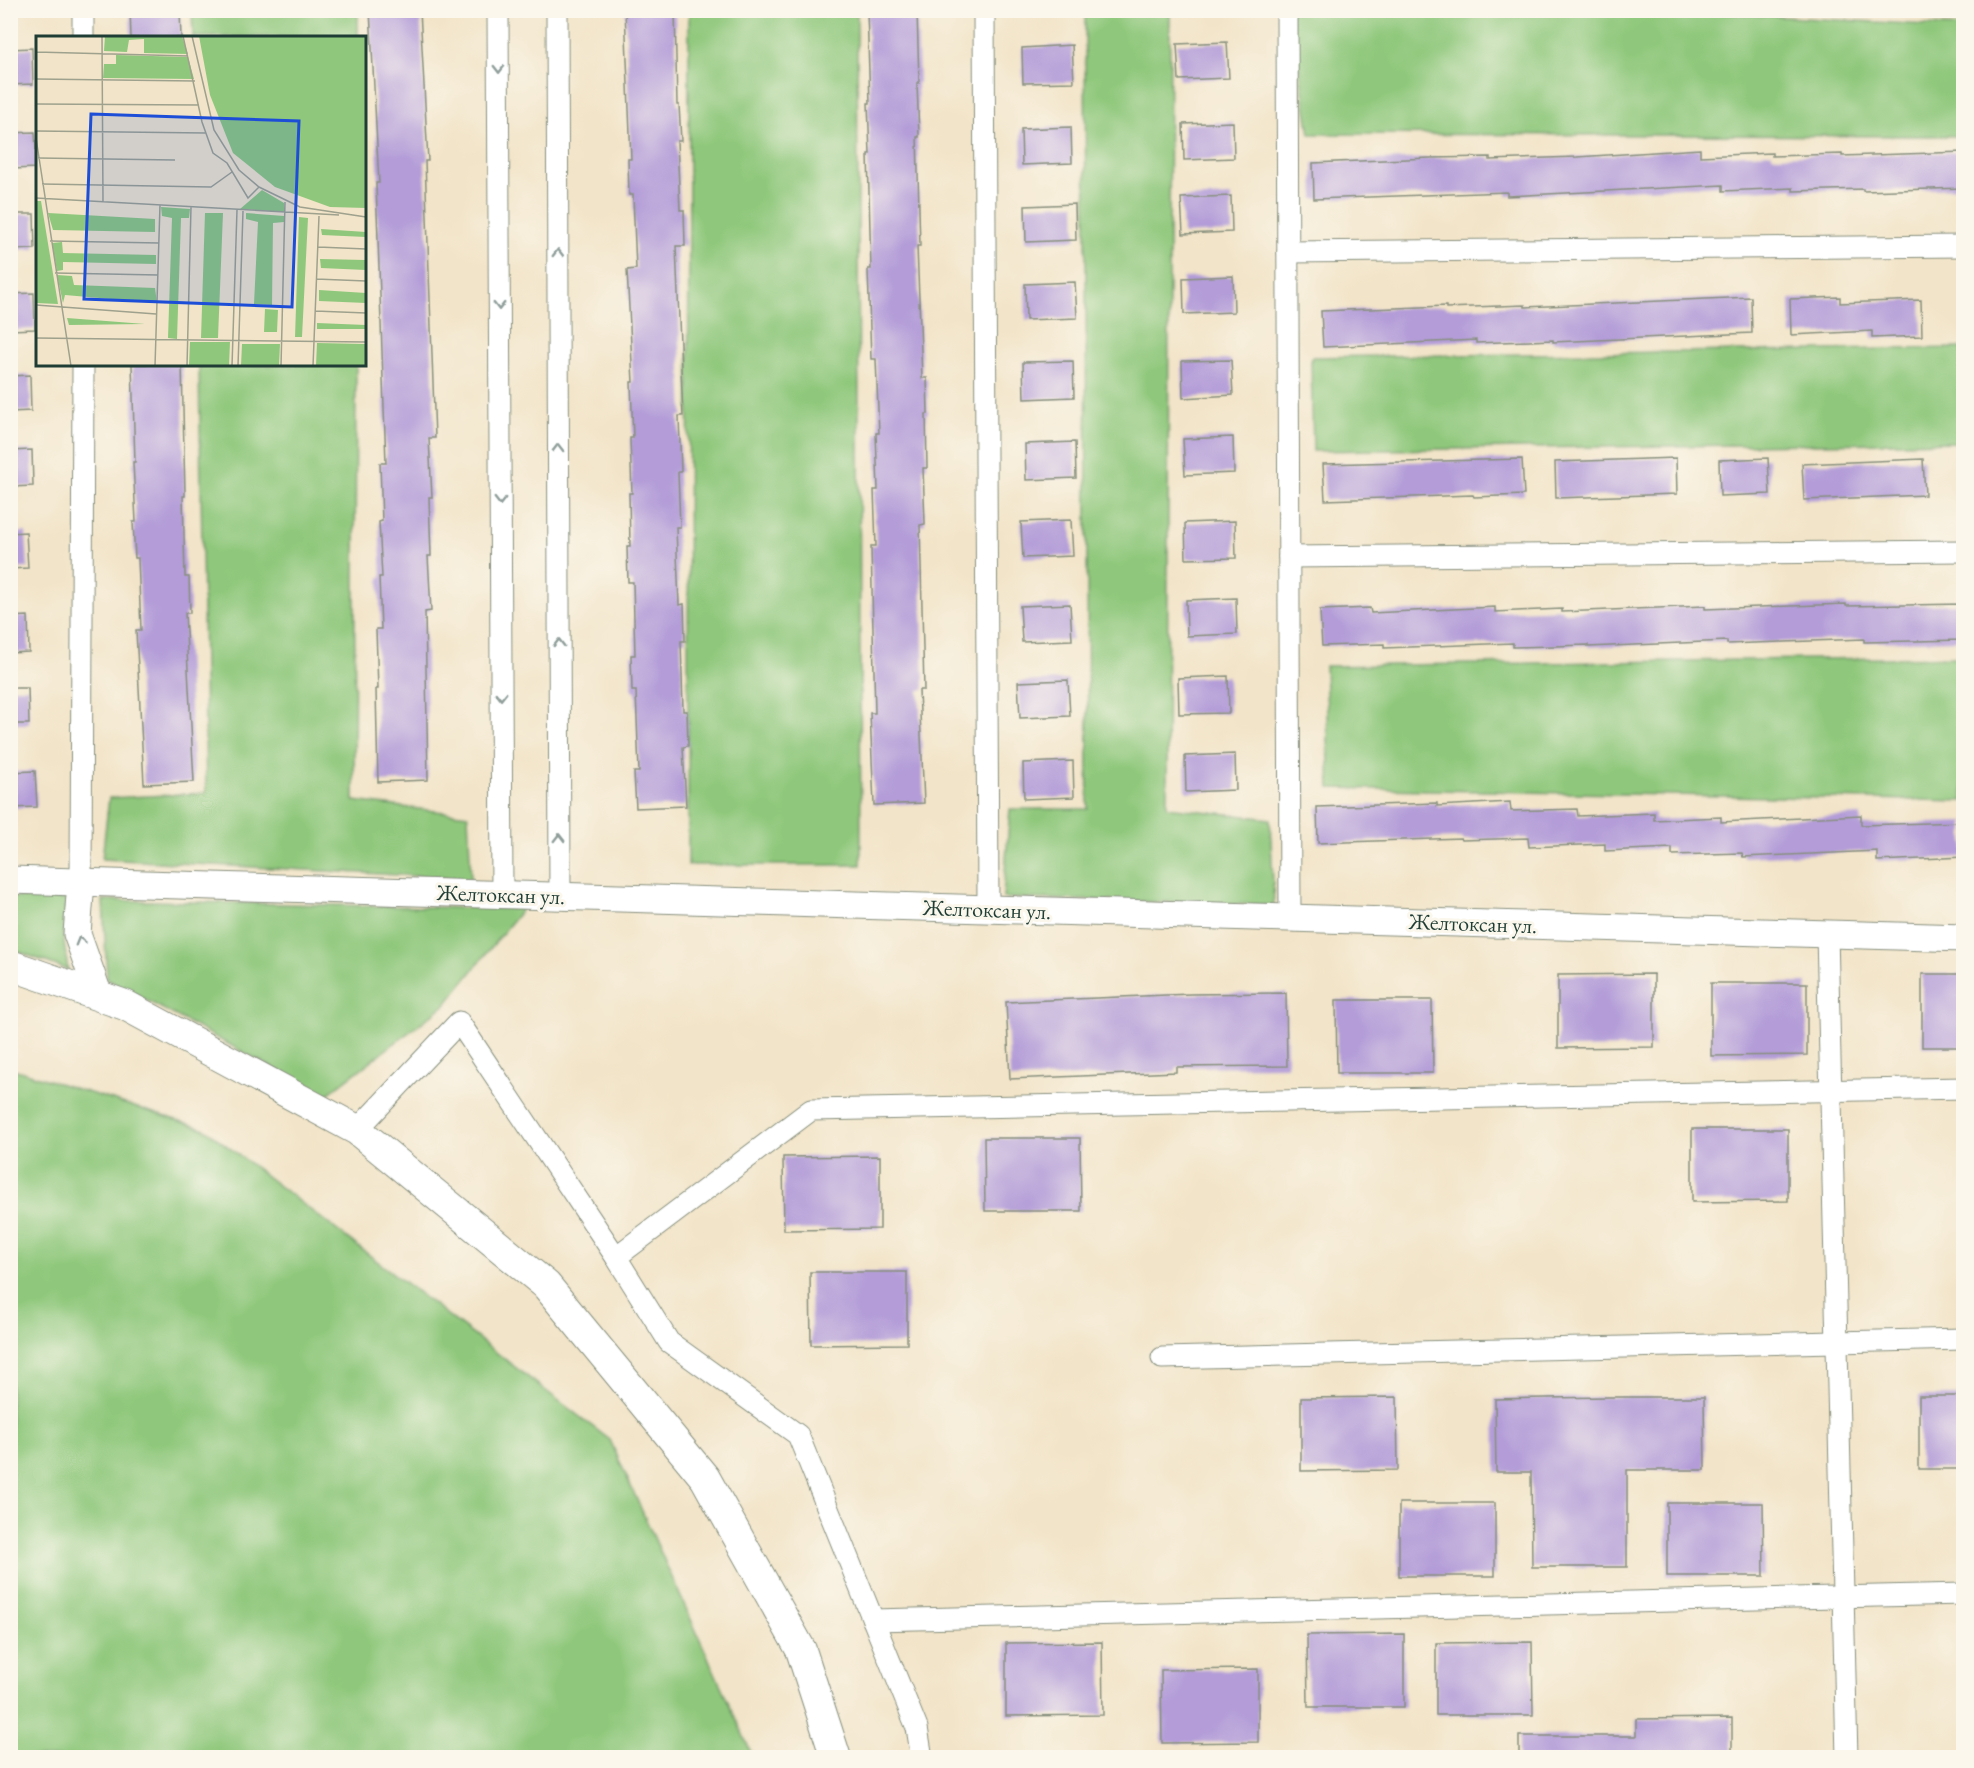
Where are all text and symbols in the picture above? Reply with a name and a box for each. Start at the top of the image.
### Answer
inset map [36,36,366,366]
one-way arrow [492,64,505,73]
one-way arrow [552,248,564,257]
one-way arrow [493,301,505,310]
one-way arrow [552,443,564,452]
one-way arrow [494,496,506,505]
one-way arrow [553,638,565,647]
one-way arrow [495,691,507,700]
one-way arrow [553,833,565,842]
street label: Желтоксан ул. [435,878,566,911]
street label: Желтоксан ул. [921,893,1052,926]
street label: Желтоксан ул. [1407,907,1538,940]
one-way arrow [75,936,87,947]

